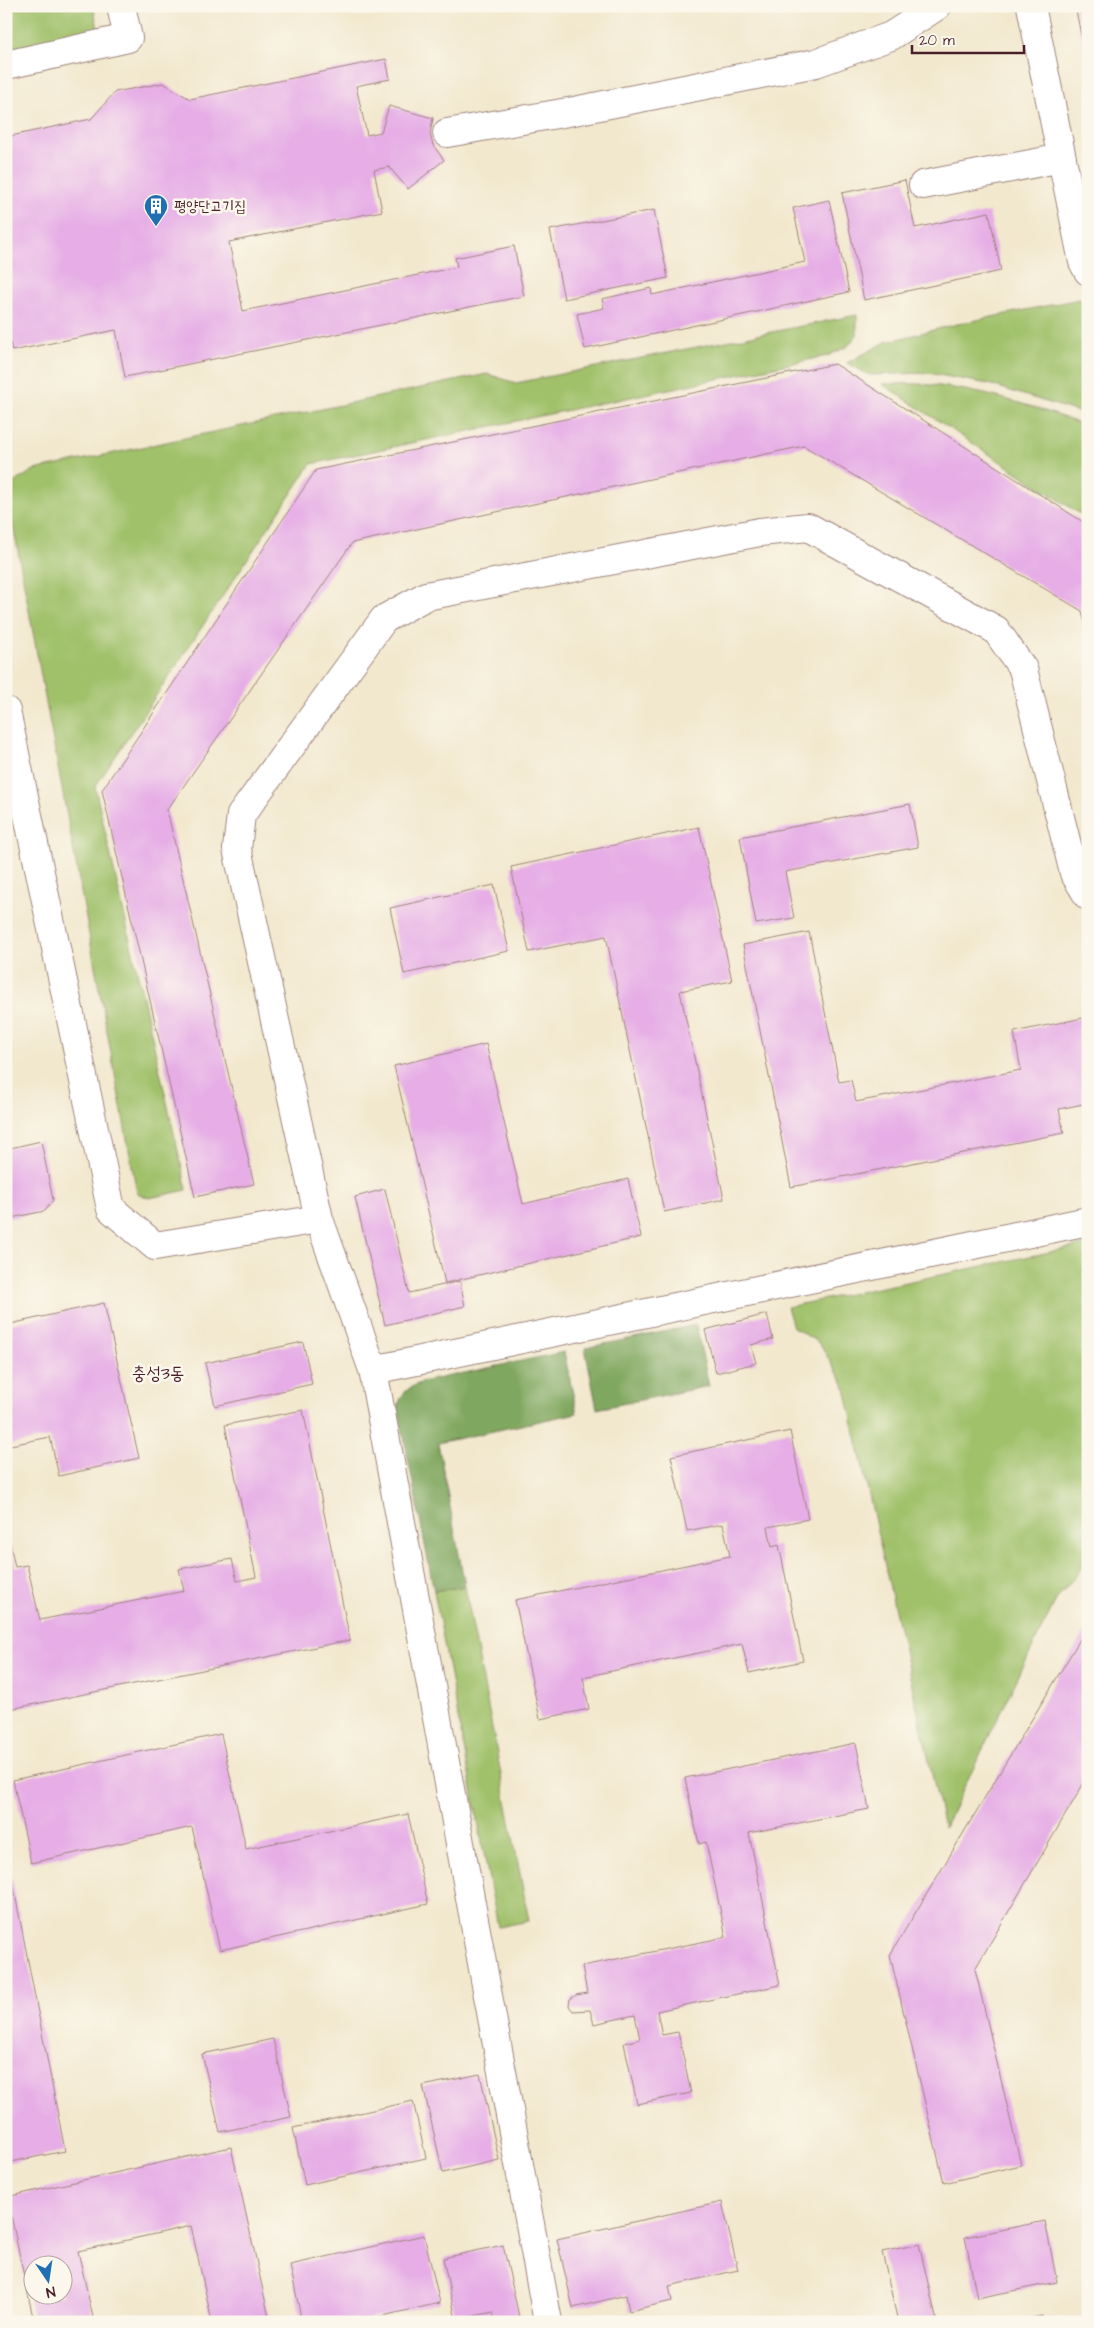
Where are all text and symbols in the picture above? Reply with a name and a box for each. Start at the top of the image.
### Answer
scale bar [912,22,1024,54]
text: 20 m [919,30,955,51]
building icon: 평양단고기집 [143,193,169,227]
place label: 평양단고기집 [174,196,246,217]
district label: 충성3동 [132,1361,184,1386]
north arrow [22,2256,72,2306]
text: N [44,2281,57,2302]

